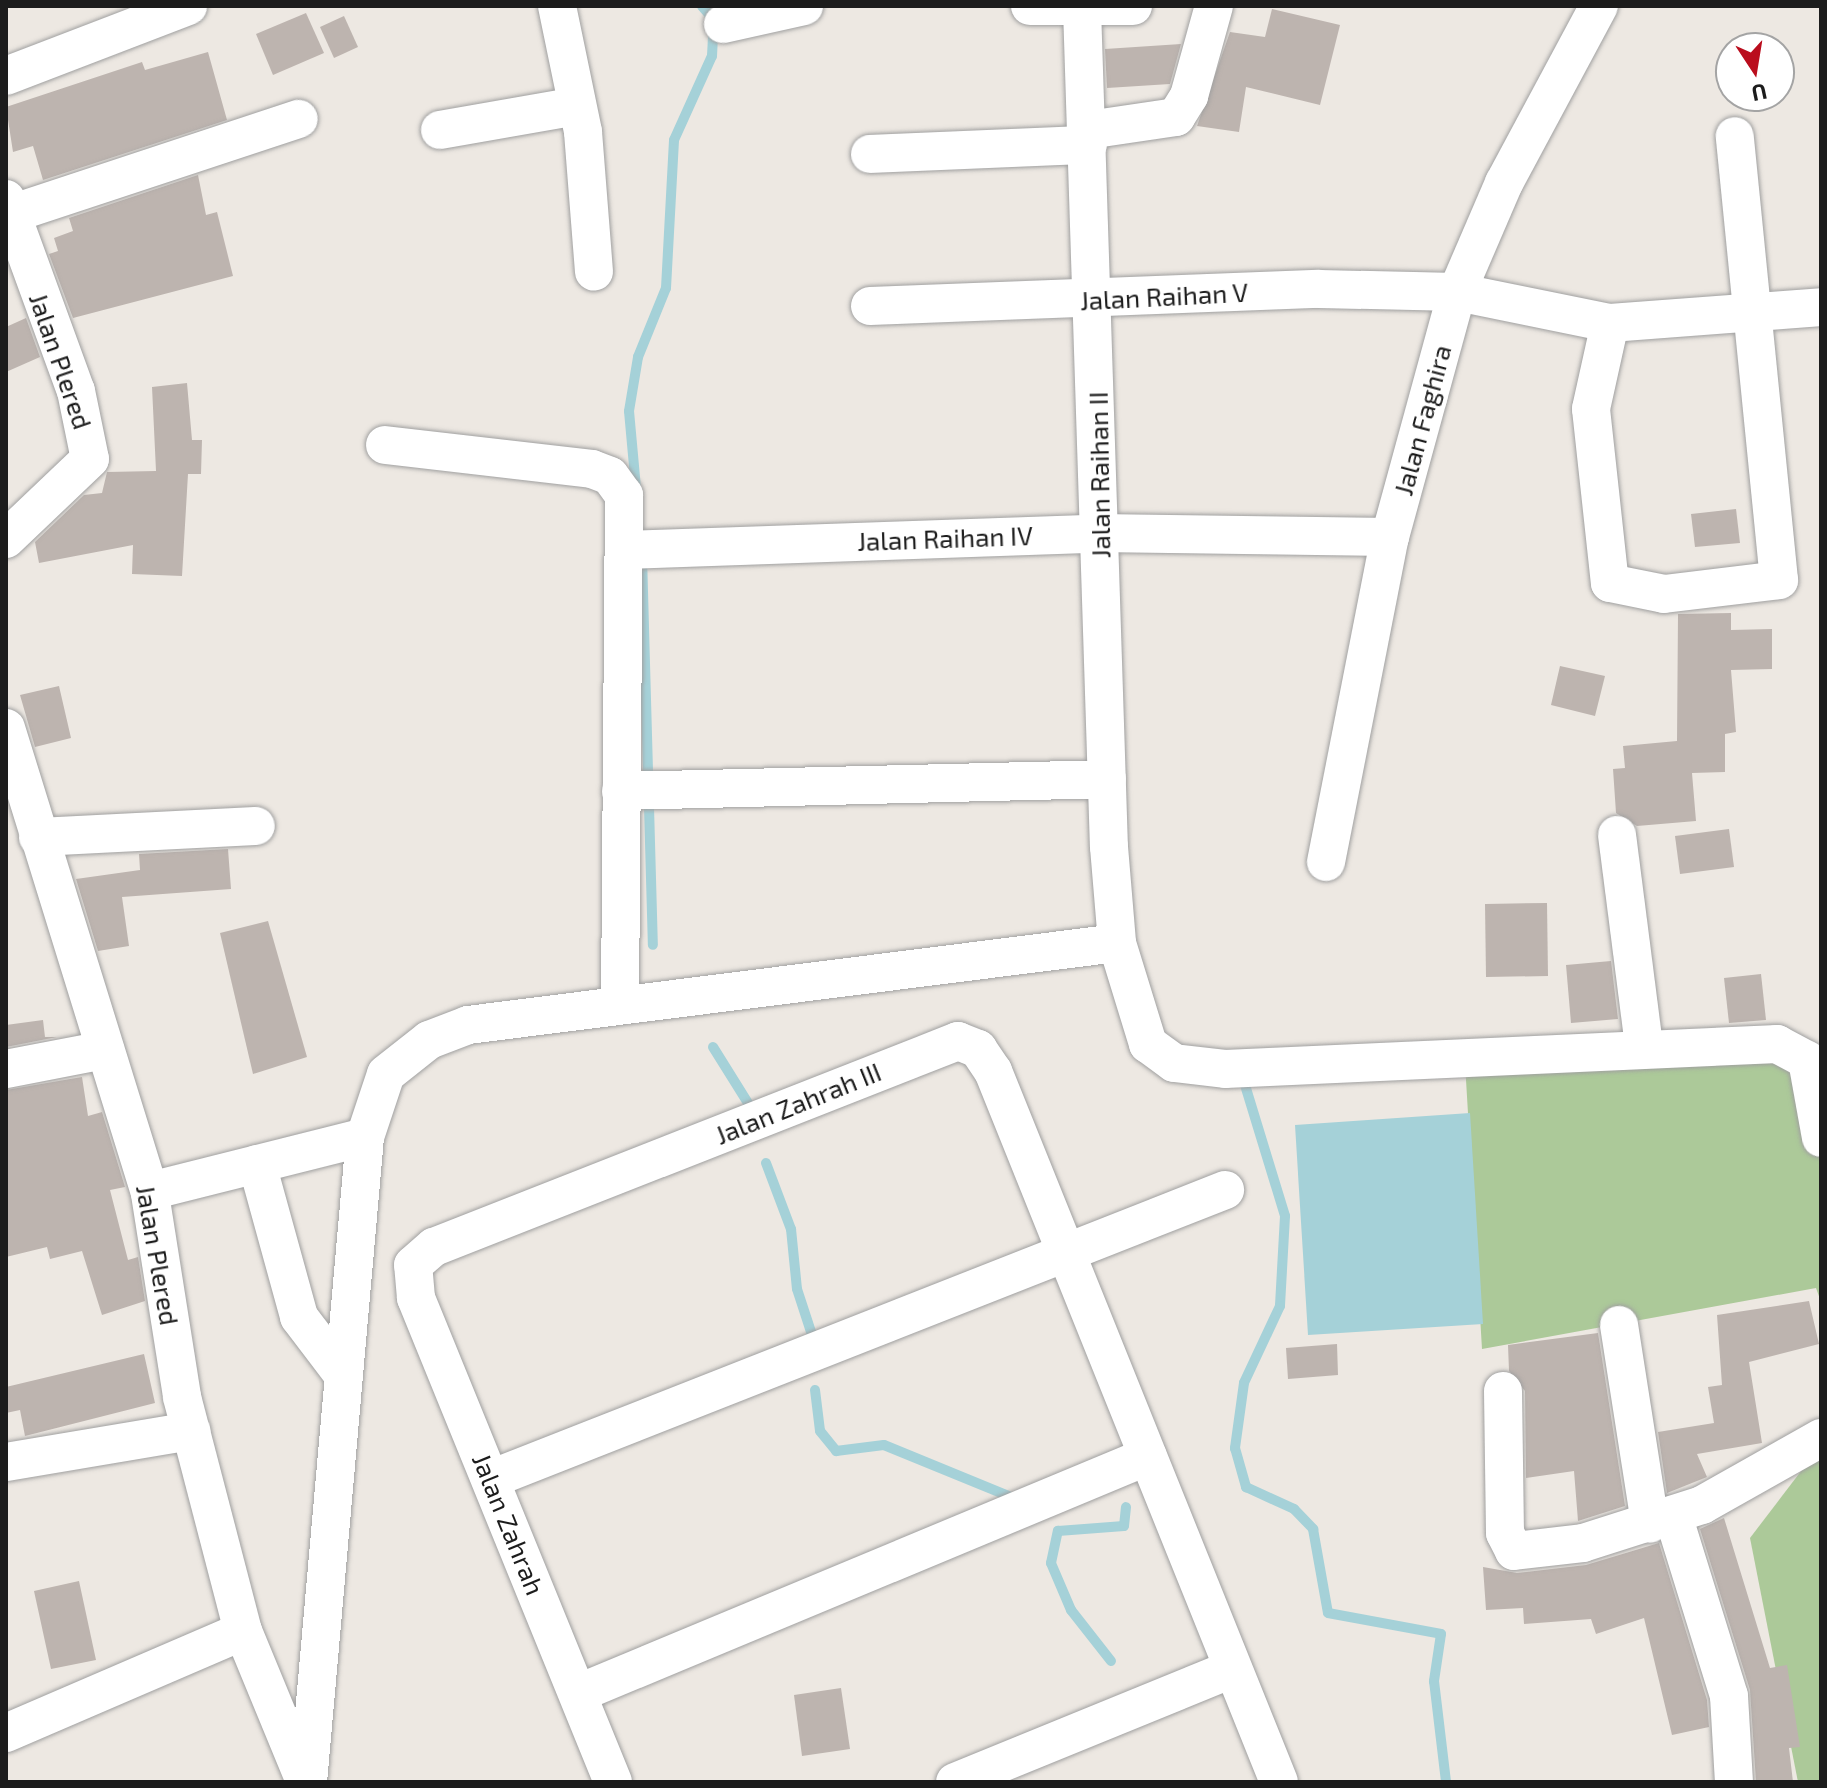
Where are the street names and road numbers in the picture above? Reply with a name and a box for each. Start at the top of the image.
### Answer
street label: Jalan Raihan V [1079,276,1249,316]
street label: Jalan Plered [23,289,99,433]
street label: Jalan Faghira [1387,341,1457,499]
street label: Jalan Raihan II [1082,391,1116,559]
street label: Jalan Raihan IV [857,519,1033,557]
street label: Jalan Zahrah III [710,1056,886,1150]
street label: Jalan Plered [130,1182,186,1328]
street label: Jalan Zahrah [466,1449,552,1599]

